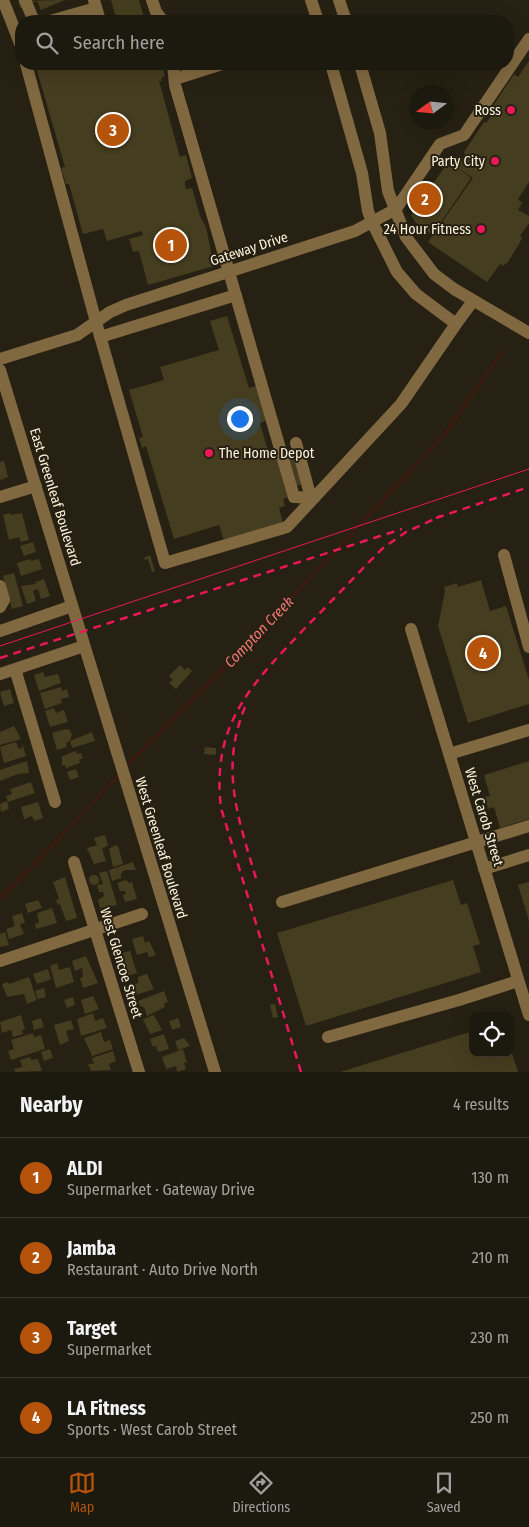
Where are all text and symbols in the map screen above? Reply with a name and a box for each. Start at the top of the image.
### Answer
search box [15,15,514,70]
icon: search [33,29,61,57]
text: Search here [73,31,165,54]
north arrow [409,85,454,130]
place label: Ross [474,102,501,119]
marker: Ross [505,104,517,116]
pin: 3 [97,111,129,149]
place label: Party City [431,153,486,170]
marker: Party City [489,155,501,167]
pin: 2 [409,180,441,218]
place label: 24 Hour Fitness [384,221,471,238]
marker: 24 Hour Fitness [475,223,487,235]
pin: 1 [155,226,187,264]
street label: Gateway Drive [208,228,290,270]
your location [227,406,253,432]
street label: East Greenleaf Boulevard [26,426,84,568]
place label: The Home Depot [219,445,315,462]
marker: The Home Depot [203,447,215,459]
water label: Compton Creek [221,592,298,671]
pin: 4 [467,634,499,672]
street label: West Carob Street [461,766,507,869]
street label: West Greenleaf Boulevard [131,775,191,921]
street label: West Glencoe Street [96,906,146,1021]
map controls [469,1012,514,1057]
button: locate [469,1012,514,1057]
text: Nearby [20,1092,82,1118]
text: 4 results [453,1095,509,1114]
text: ALDI [67,1157,103,1180]
text: 1 [33,1168,39,1187]
text: 130 m [471,1168,509,1187]
text: Supermarket · Gateway Drive [67,1180,255,1199]
text: Jamba [67,1237,116,1260]
text: 2 [32,1248,40,1267]
text: 210 m [472,1248,509,1267]
text: Restaurant · Auto Drive North [67,1260,258,1279]
text: Target [67,1317,117,1340]
text: 3 [32,1328,40,1347]
text: 230 m [470,1328,509,1347]
text: Supermarket [67,1340,151,1359]
text: LA Fitness [67,1397,146,1420]
text: 4 [32,1408,40,1427]
text: 250 m [470,1408,509,1427]
text: Sports · West Carob Street [67,1420,237,1439]
tab: Map [68,1469,96,1516]
tab: Directions [232,1469,290,1516]
tab: Saved [427,1469,461,1516]

